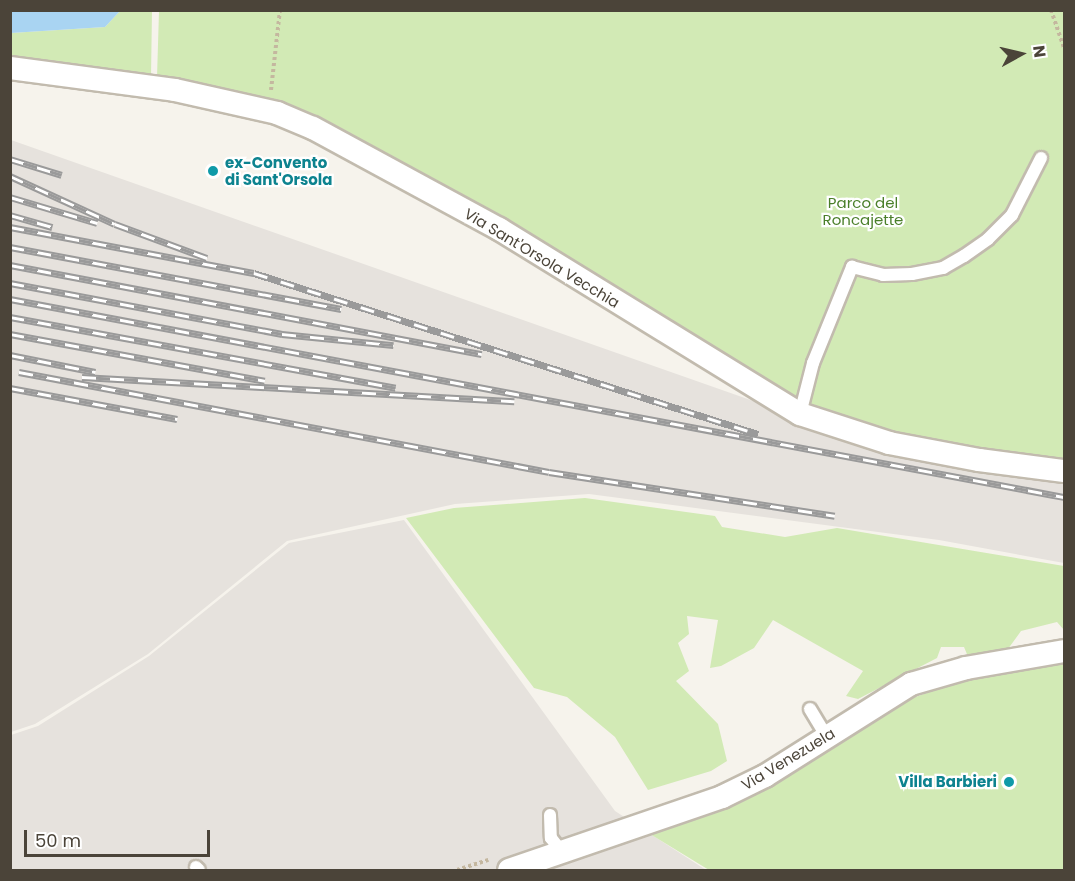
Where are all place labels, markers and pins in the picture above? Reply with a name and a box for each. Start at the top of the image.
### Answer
place label: ex-Convento di Sant'Orsola [225,153,332,188]
marker: ex-Convento di Sant'Orsola [206,164,220,178]
place label: Villa Barbieri [898,773,997,791]
marker: Villa Barbieri [1002,775,1016,789]

